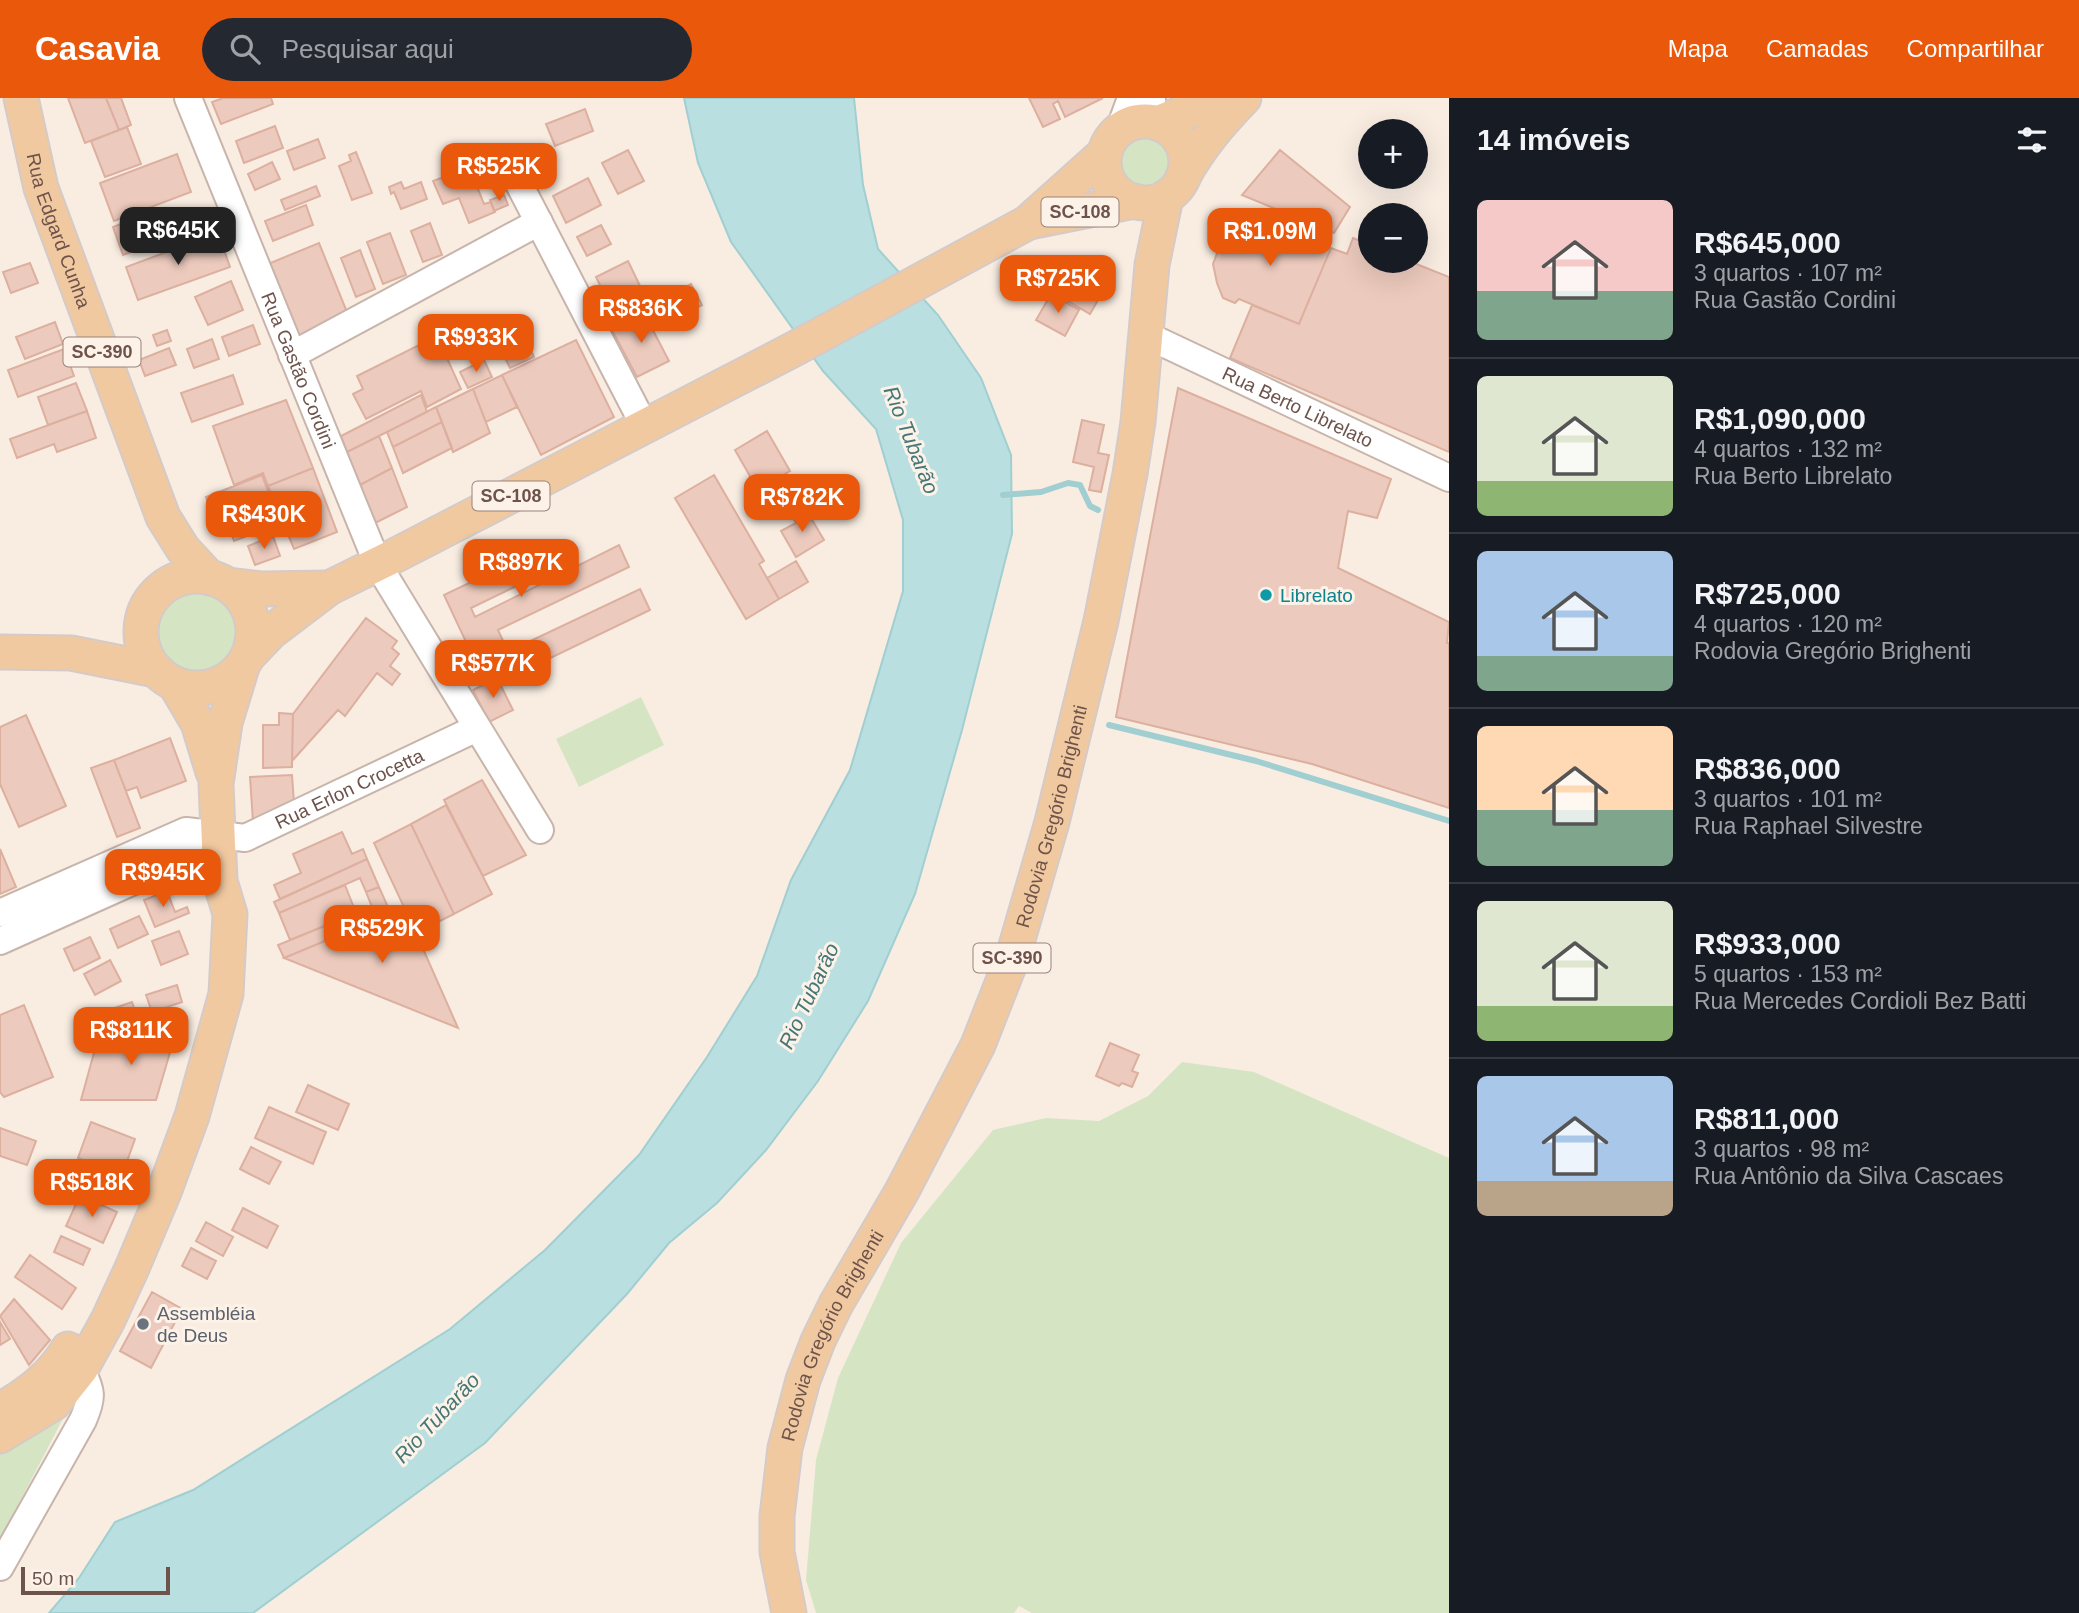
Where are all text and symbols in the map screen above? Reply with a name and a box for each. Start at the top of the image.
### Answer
search box [202,18,692,81]
text: Casavia [35,30,160,67]
icon: search [226,30,264,68]
text: Pesquisar aqui [282,34,454,64]
text: Mapa [1668,35,1728,62]
text: Camadas [1766,35,1869,62]
text: Compartilhar [1907,35,2044,62]
map controls [1358,119,1428,273]
button: + [1358,119,1428,189]
icon: filters [2013,121,2051,159]
text: 14 imóveis [1477,123,1630,156]
pin: R$525K [442,144,556,203]
street label: Rua Edgard Cunha [23,151,95,312]
text: R$525K [457,153,541,179]
road number: SC-108 [1042,198,1118,226]
button: − [1358,203,1428,273]
pin: R$645K [121,208,235,267]
pin: R$1.09M [1205,208,1335,268]
text: R$645K [136,217,220,243]
text: R$1.09M [1223,218,1317,244]
text: R$645,000 [1694,226,1841,259]
icon: home [1533,228,1617,312]
pin: R$725K [1001,256,1115,315]
text: 3 quartos · 107 m² [1694,260,1882,286]
text: R$725K [1016,265,1100,291]
pin: R$836K [584,286,698,345]
text: Rua Gastão Cordini [1694,287,1896,313]
street label: Rua Gastão Cordini [257,289,340,452]
text: R$836K [599,295,683,321]
pin: R$933K [419,314,533,374]
text: R$933K [434,324,518,350]
road number: SC-390 [64,338,140,366]
street label: Rua Berto Librelato [1219,363,1376,452]
water label: Rio Tubarão [879,383,944,497]
text: R$1,090,000 [1694,402,1866,435]
icon: home [1533,404,1617,488]
text: 4 quartos · 132 m² [1694,436,1882,462]
text: Rua Berto Librelato [1694,463,1892,489]
pin: R$782K [745,474,859,534]
road number: SC-108 [472,482,550,510]
text: R$782K [760,484,844,510]
pin: R$430K [207,491,321,551]
text: R$430K [222,501,306,527]
pin: R$897K [464,540,578,599]
text: R$897K [479,549,563,575]
text: R$725,000 [1694,577,1841,610]
icon: home [1533,579,1617,663]
place label: Librelato [1280,585,1353,606]
marker: Librelato [1258,587,1274,603]
text: 4 quartos · 120 m² [1694,611,1882,637]
text: Rodovia Gregório Brighenti [1694,638,1971,664]
pin: R$577K [436,640,550,700]
text: R$577K [451,650,535,676]
street label: Rodovia Gregório Brighenti [1012,703,1091,930]
street label: Rua Erlon Crocetta [272,745,427,833]
text: R$836,000 [1694,752,1841,785]
icon: home [1533,754,1617,838]
text: 3 quartos · 101 m² [1694,786,1882,812]
text: Rua Raphael Silvestre [1694,813,1923,839]
pin: R$945K [106,850,220,909]
text: R$945K [121,859,205,885]
pin: R$529K [325,906,439,965]
text: R$529K [340,915,424,941]
text: R$933,000 [1694,927,1841,960]
icon: home [1533,929,1617,1013]
water label: Rio Tubarão [774,939,843,1052]
road number: SC-390 [974,944,1050,972]
text: 5 quartos · 153 m² [1694,961,1882,987]
text: Rua Mercedes Cordioli Bez Batti [1694,988,2026,1014]
pin: R$811K [74,1007,188,1067]
text: R$811K [89,1017,173,1043]
text: R$811,000 [1694,1102,1839,1135]
icon: home [1533,1104,1617,1188]
text: 3 quartos · 98 m² [1694,1136,1869,1162]
pin: R$518K [35,1160,149,1219]
text: Rua Antônio da Silva Cascaes [1694,1163,2003,1189]
text: R$518K [50,1169,134,1195]
street label: Rodovia Gregório Brighenti [777,1227,888,1443]
place label: Assembléia de Deus [157,1303,256,1346]
marker: Assembléia de Deus [135,1316,151,1332]
water label: Rio Tubarão [389,1368,484,1467]
scale bar [21,1564,170,1596]
text: 50 m [32,1568,74,1589]

